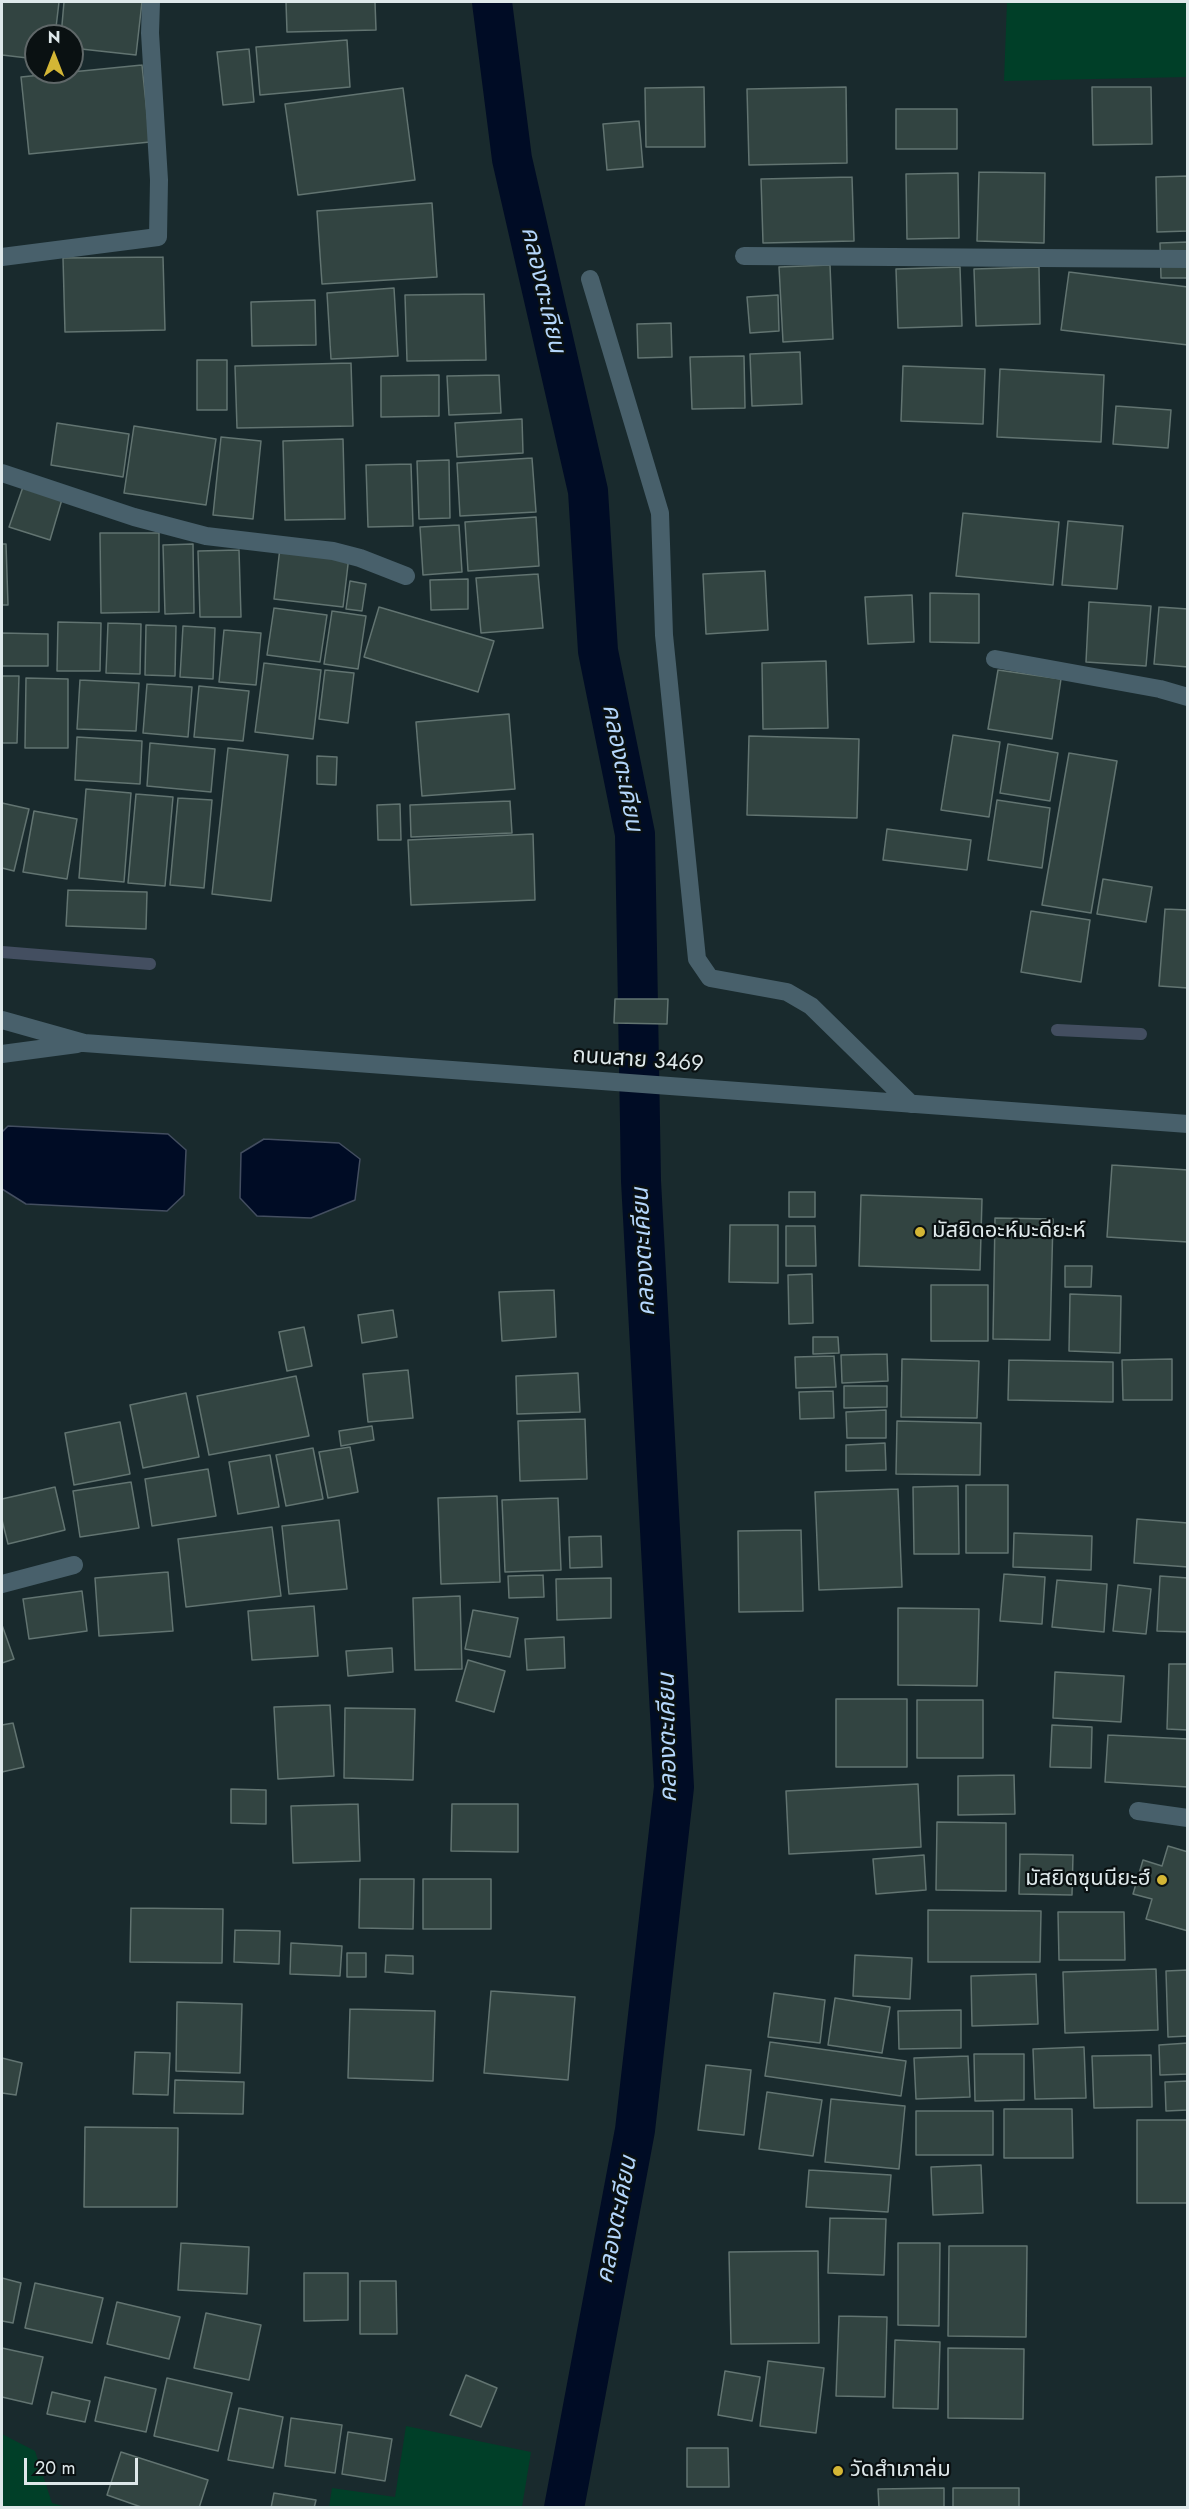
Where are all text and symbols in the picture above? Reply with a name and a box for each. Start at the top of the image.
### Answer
north arrow [24,24,84,84]
text: N [48,26,60,49]
water label: คลองตะเคียน [513,224,571,356]
water label: คลองตะเคียน [595,702,647,834]
street label: ถนนสาย 3469 [571,1043,705,1079]
water label: คลองตะเคียน [627,1187,663,1317]
place label: มัสยิดอะห์มะดียะห์ [932,1219,1086,1245]
marker: มัสยิดอะห์มะดียะห์ [913,1225,927,1239]
water label: คลองตะเคียน [653,1673,685,1803]
place label: มัสยิดซุนนียะฮ์ [1025,1867,1150,1893]
marker: มัสยิดซุนนียะฮ์ [1155,1873,1169,1887]
water label: คลองตะเคียน [592,2154,644,2286]
scale bar [27,2446,141,2484]
text: 20 m [35,2455,75,2481]
place label: วัดสำเภาล่ม [850,2458,951,2484]
marker: วัดสำเภาล่ม [831,2464,845,2478]

